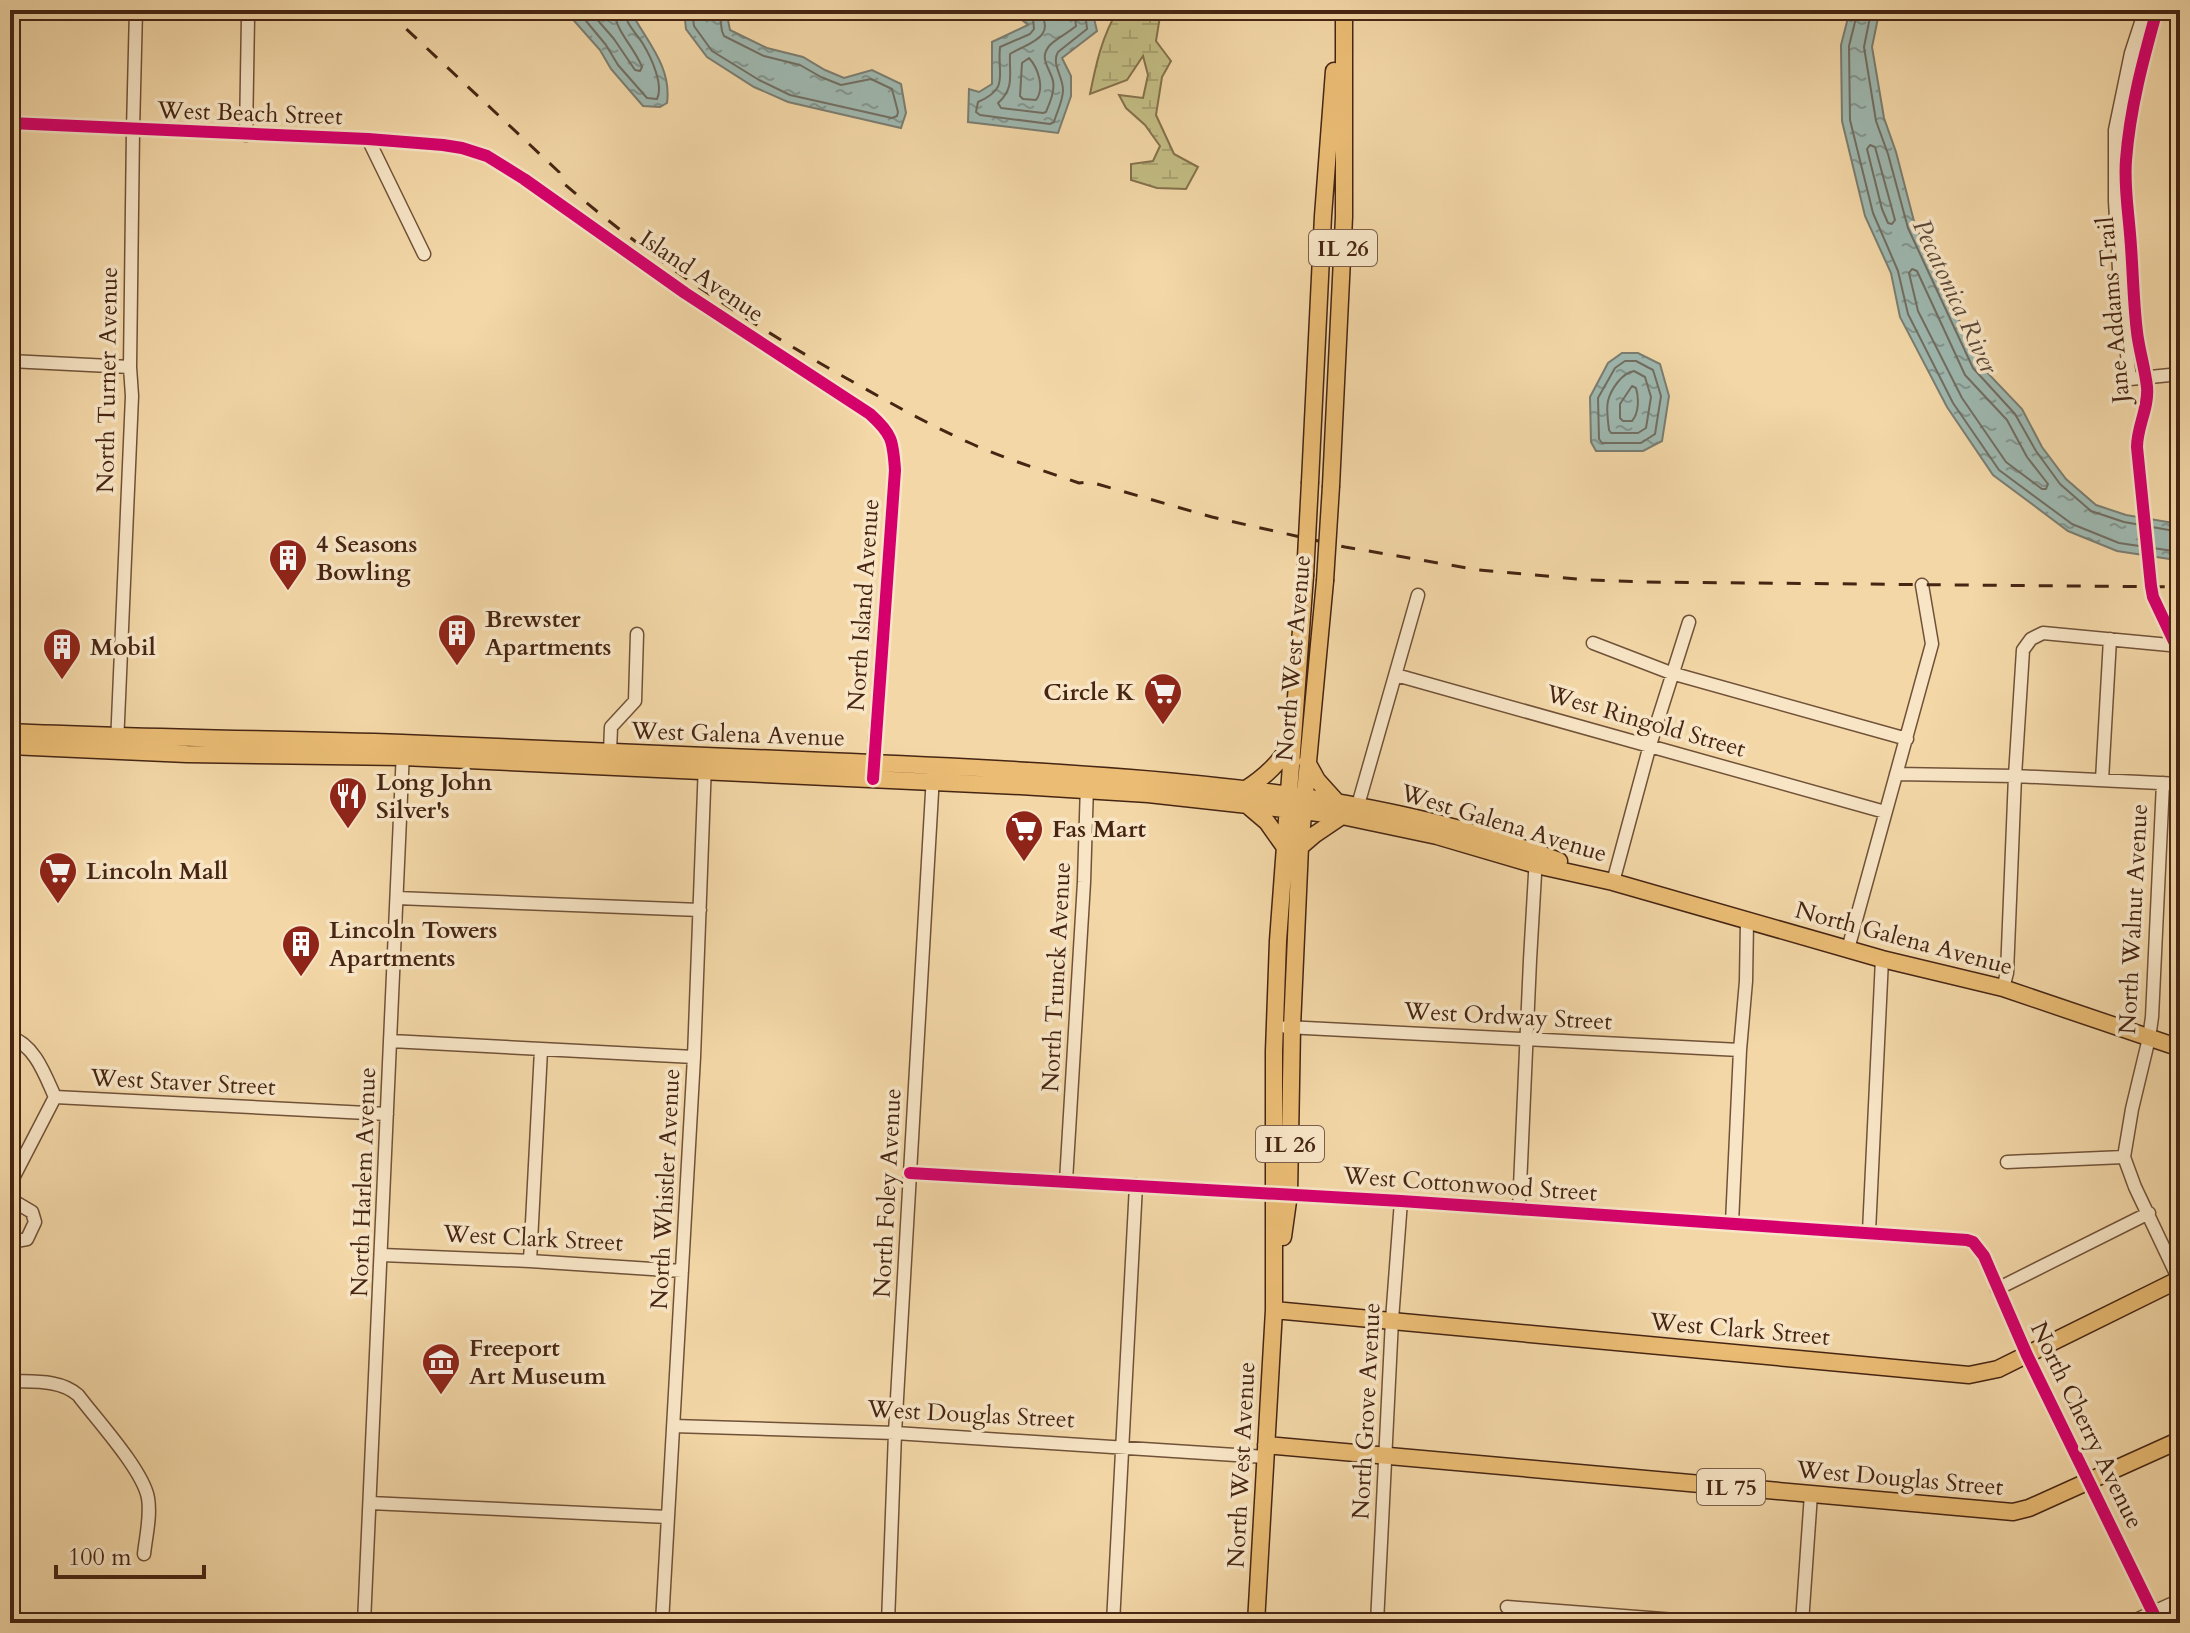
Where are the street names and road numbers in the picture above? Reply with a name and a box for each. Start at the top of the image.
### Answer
street label: West Beach Street [156,94,344,133]
street label: Jane Addams Trail [2089,215,2138,407]
street label: Island Avenue [633,223,770,330]
road number: IL 26 [1309,230,1377,266]
street label: North Turner Avenue [89,266,126,494]
street label: North Island Avenue [840,498,887,712]
street label: North West Avenue [1268,554,1319,762]
street label: West Ringold Street [1541,677,1750,766]
street label: West Galena Avenue [629,714,846,755]
street label: West Galena Avenue [1396,776,1611,871]
street label: North Walnut Avenue [2111,803,2156,1035]
street label: North Trunck Avenue [1034,861,1079,1093]
street label: North Galena Avenue [1791,894,2016,983]
street label: West Ordway Street [1402,995,1613,1038]
street label: West Staver Street [89,1061,277,1104]
street label: North Harlem Avenue [343,1066,384,1298]
street label: North Whistler Avenue [643,1068,688,1310]
street label: North Foley Avenue [866,1087,909,1299]
road number: IL 26 [1256,1126,1324,1162]
street label: West Cottonwood Street [1341,1159,1599,1210]
street label: West Clark Street [441,1217,624,1260]
street label: North Grove Avenue [1344,1302,1389,1520]
street label: West Clark Street [1648,1305,1831,1354]
street label: North Cherry Avenue [2022,1316,2151,1534]
street label: North West Avenue [1220,1361,1263,1569]
street label: West Douglas Street [866,1393,1076,1436]
street label: West Douglas Street [1794,1453,2005,1504]
road number: IL 75 [1697,1469,1765,1505]

